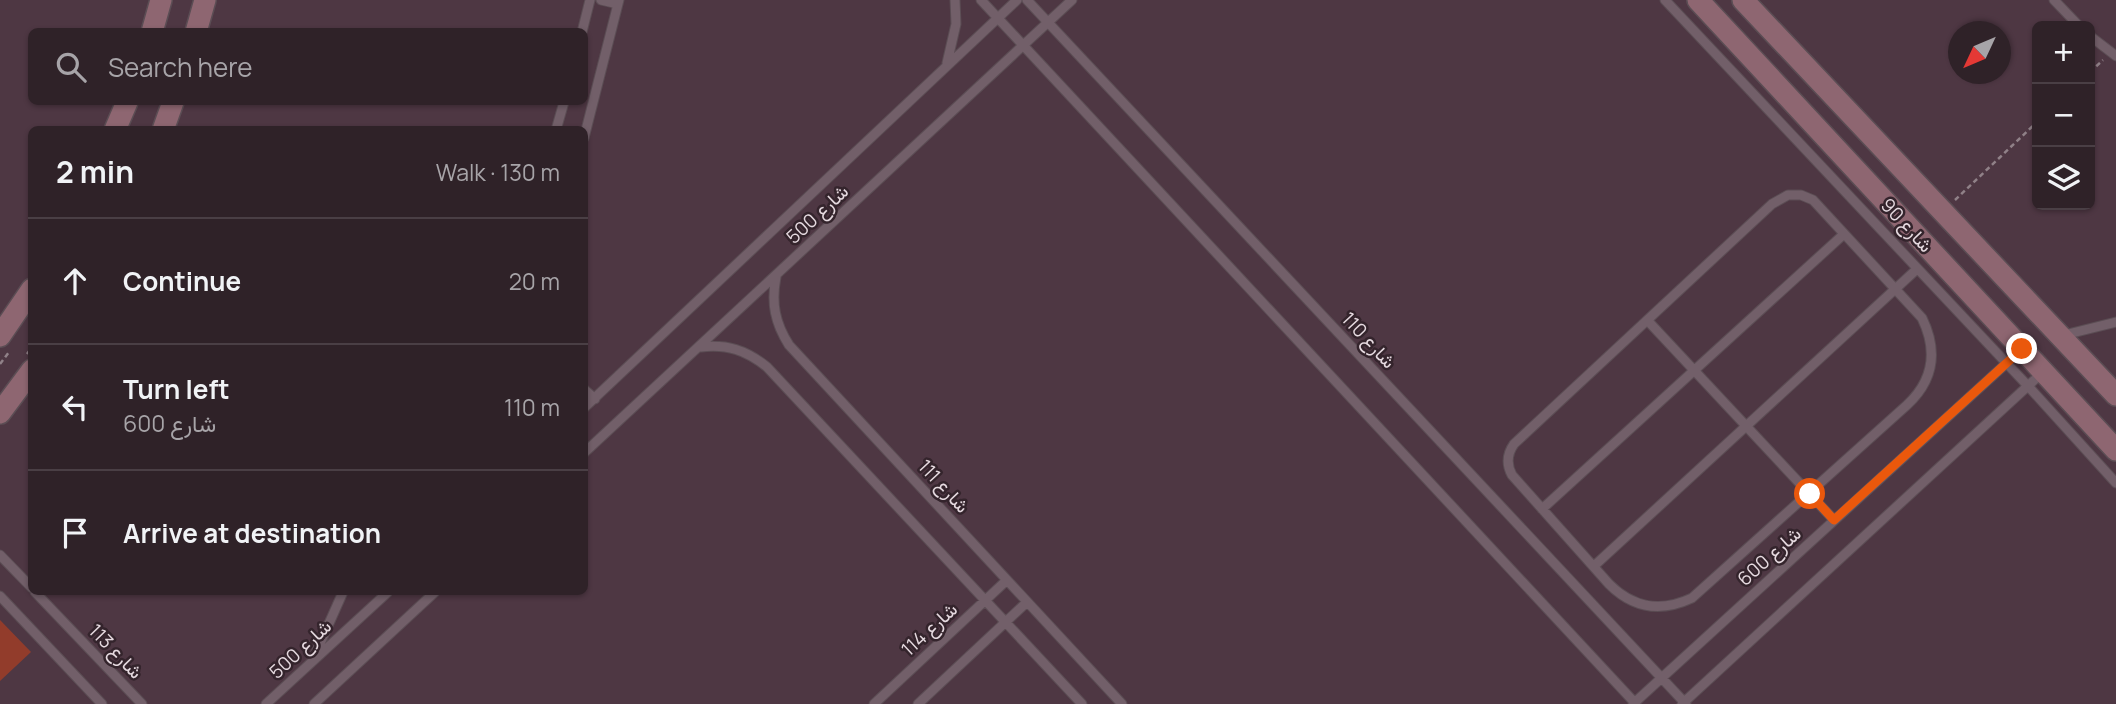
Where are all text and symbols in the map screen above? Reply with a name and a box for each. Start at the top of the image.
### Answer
north arrow [1948,21,2011,84]
map controls [2032,21,2095,210]
button: + [2032,21,2095,84]
search box [28,28,588,105]
icon: search [52,48,90,86]
text: Search here [108,49,253,85]
button: − [2032,84,2095,147]
button: layers [2032,147,2095,210]
text: 2 min [56,151,134,192]
text: Walk · 130 m [436,156,560,188]
street label: شارع 500 [780,179,854,249]
street label: شارع 90 [1875,192,1939,258]
icon: ahead [56,262,94,300]
text: Continue [123,263,241,299]
text: 20 m [509,265,560,297]
street label: شارع 110 [1336,306,1402,374]
route end [2006,333,2037,364]
text: Turn left [123,371,230,407]
icon: left [56,388,94,426]
text: 110 m [504,391,560,423]
text: شارع 600 [123,407,216,439]
street label: شارع 111 [913,454,975,518]
route start [1794,478,1825,509]
icon: arrive [56,514,94,552]
text: Arrive at destination [123,515,381,551]
street label: شارع 600 [1732,521,1806,591]
street label: شارع 114 [895,596,963,662]
street label: شارع 500 [263,614,337,684]
street label: شارع 113 [83,618,149,684]

